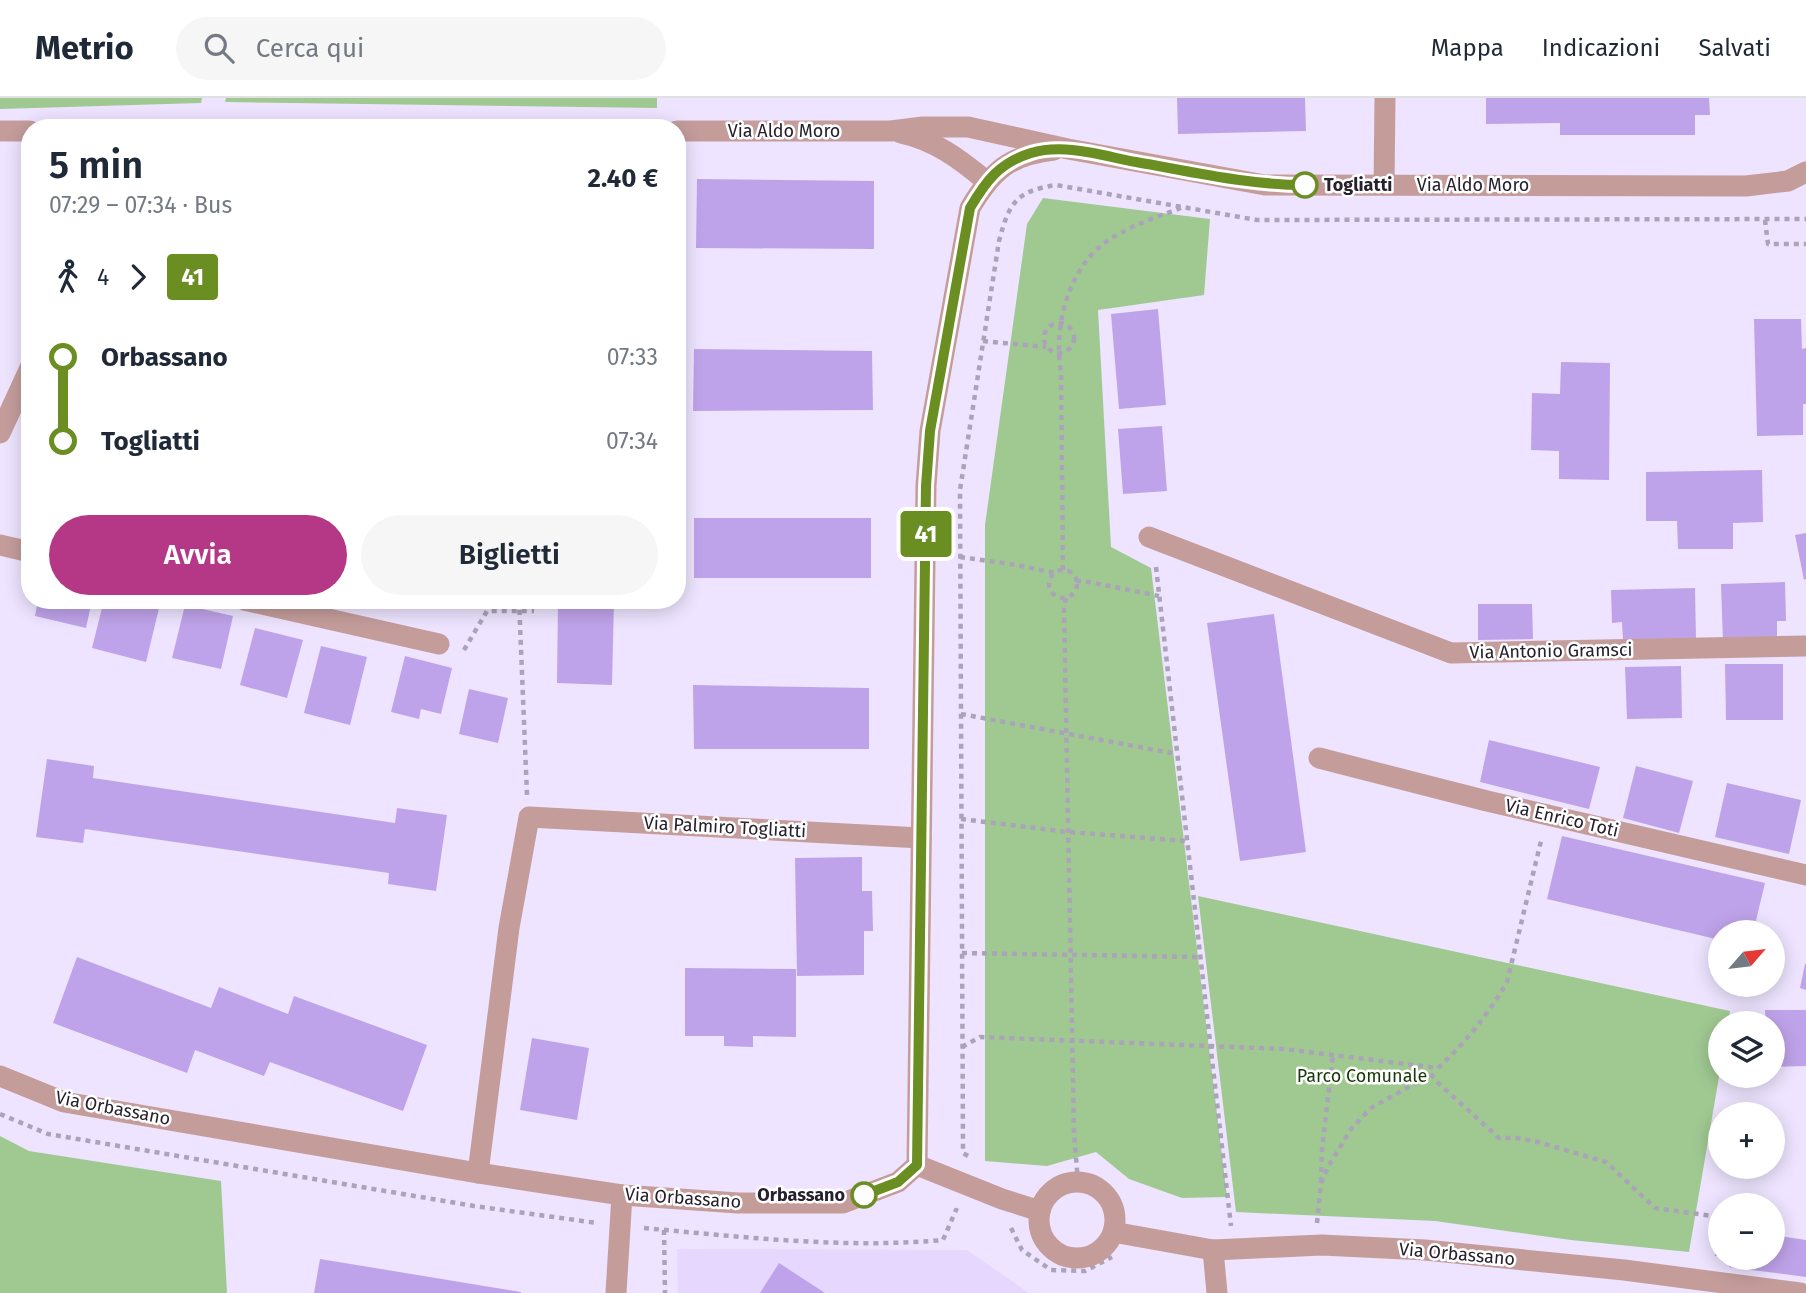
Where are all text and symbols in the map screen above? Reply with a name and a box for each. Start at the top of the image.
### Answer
search box [176,17,666,80]
text: Metrio [35,28,134,68]
icon: search [200,29,238,67]
text: Cerca qui [256,33,364,64]
text: Mappa [1431,34,1504,62]
text: Indicazioni [1542,34,1660,62]
text: Salvati [1698,34,1771,62]
street label: Via Aldo Moro [728,120,840,142]
text: 5 min [49,142,143,188]
text: 2.40 € [587,163,658,194]
marker: Togliatti [1292,172,1318,198]
place label: Togliatti [1324,174,1392,196]
street label: Via Aldo Moro [1417,174,1529,196]
text: 07:29 – 07:34 · Bus [49,191,232,219]
icon: walk [49,258,87,296]
icon: forward [119,258,157,296]
text: 4 [97,263,109,291]
text: 41 [181,263,204,291]
text: Orbassano [101,342,228,373]
text: 07:33 [607,343,658,371]
text: Togliatti [101,426,200,457]
text: 07:34 [606,427,658,455]
line badge: 41 [894,511,958,557]
button: Avvia [49,515,347,595]
button: Biglietti [361,515,658,595]
text: 41 [915,520,937,548]
street label: Via Antonio Gramsci [1469,639,1633,663]
street label: Via Enrico Toti [1503,794,1621,842]
street label: Via Palmiro Togliatti [643,812,807,842]
north arrow [1708,920,1785,998]
map controls [1708,920,1785,1270]
button: layers [1708,1011,1785,1088]
park label: Parco Comunale [1297,1065,1427,1087]
street label: Via Orbassano [54,1086,172,1130]
button: + [1708,1102,1785,1179]
marker: Orbassano [851,1182,877,1208]
street label: Via Orbassano [624,1183,742,1213]
place label: Orbassano [757,1184,845,1206]
button: − [1708,1193,1785,1270]
street label: Via Orbassano [1398,1238,1516,1270]

